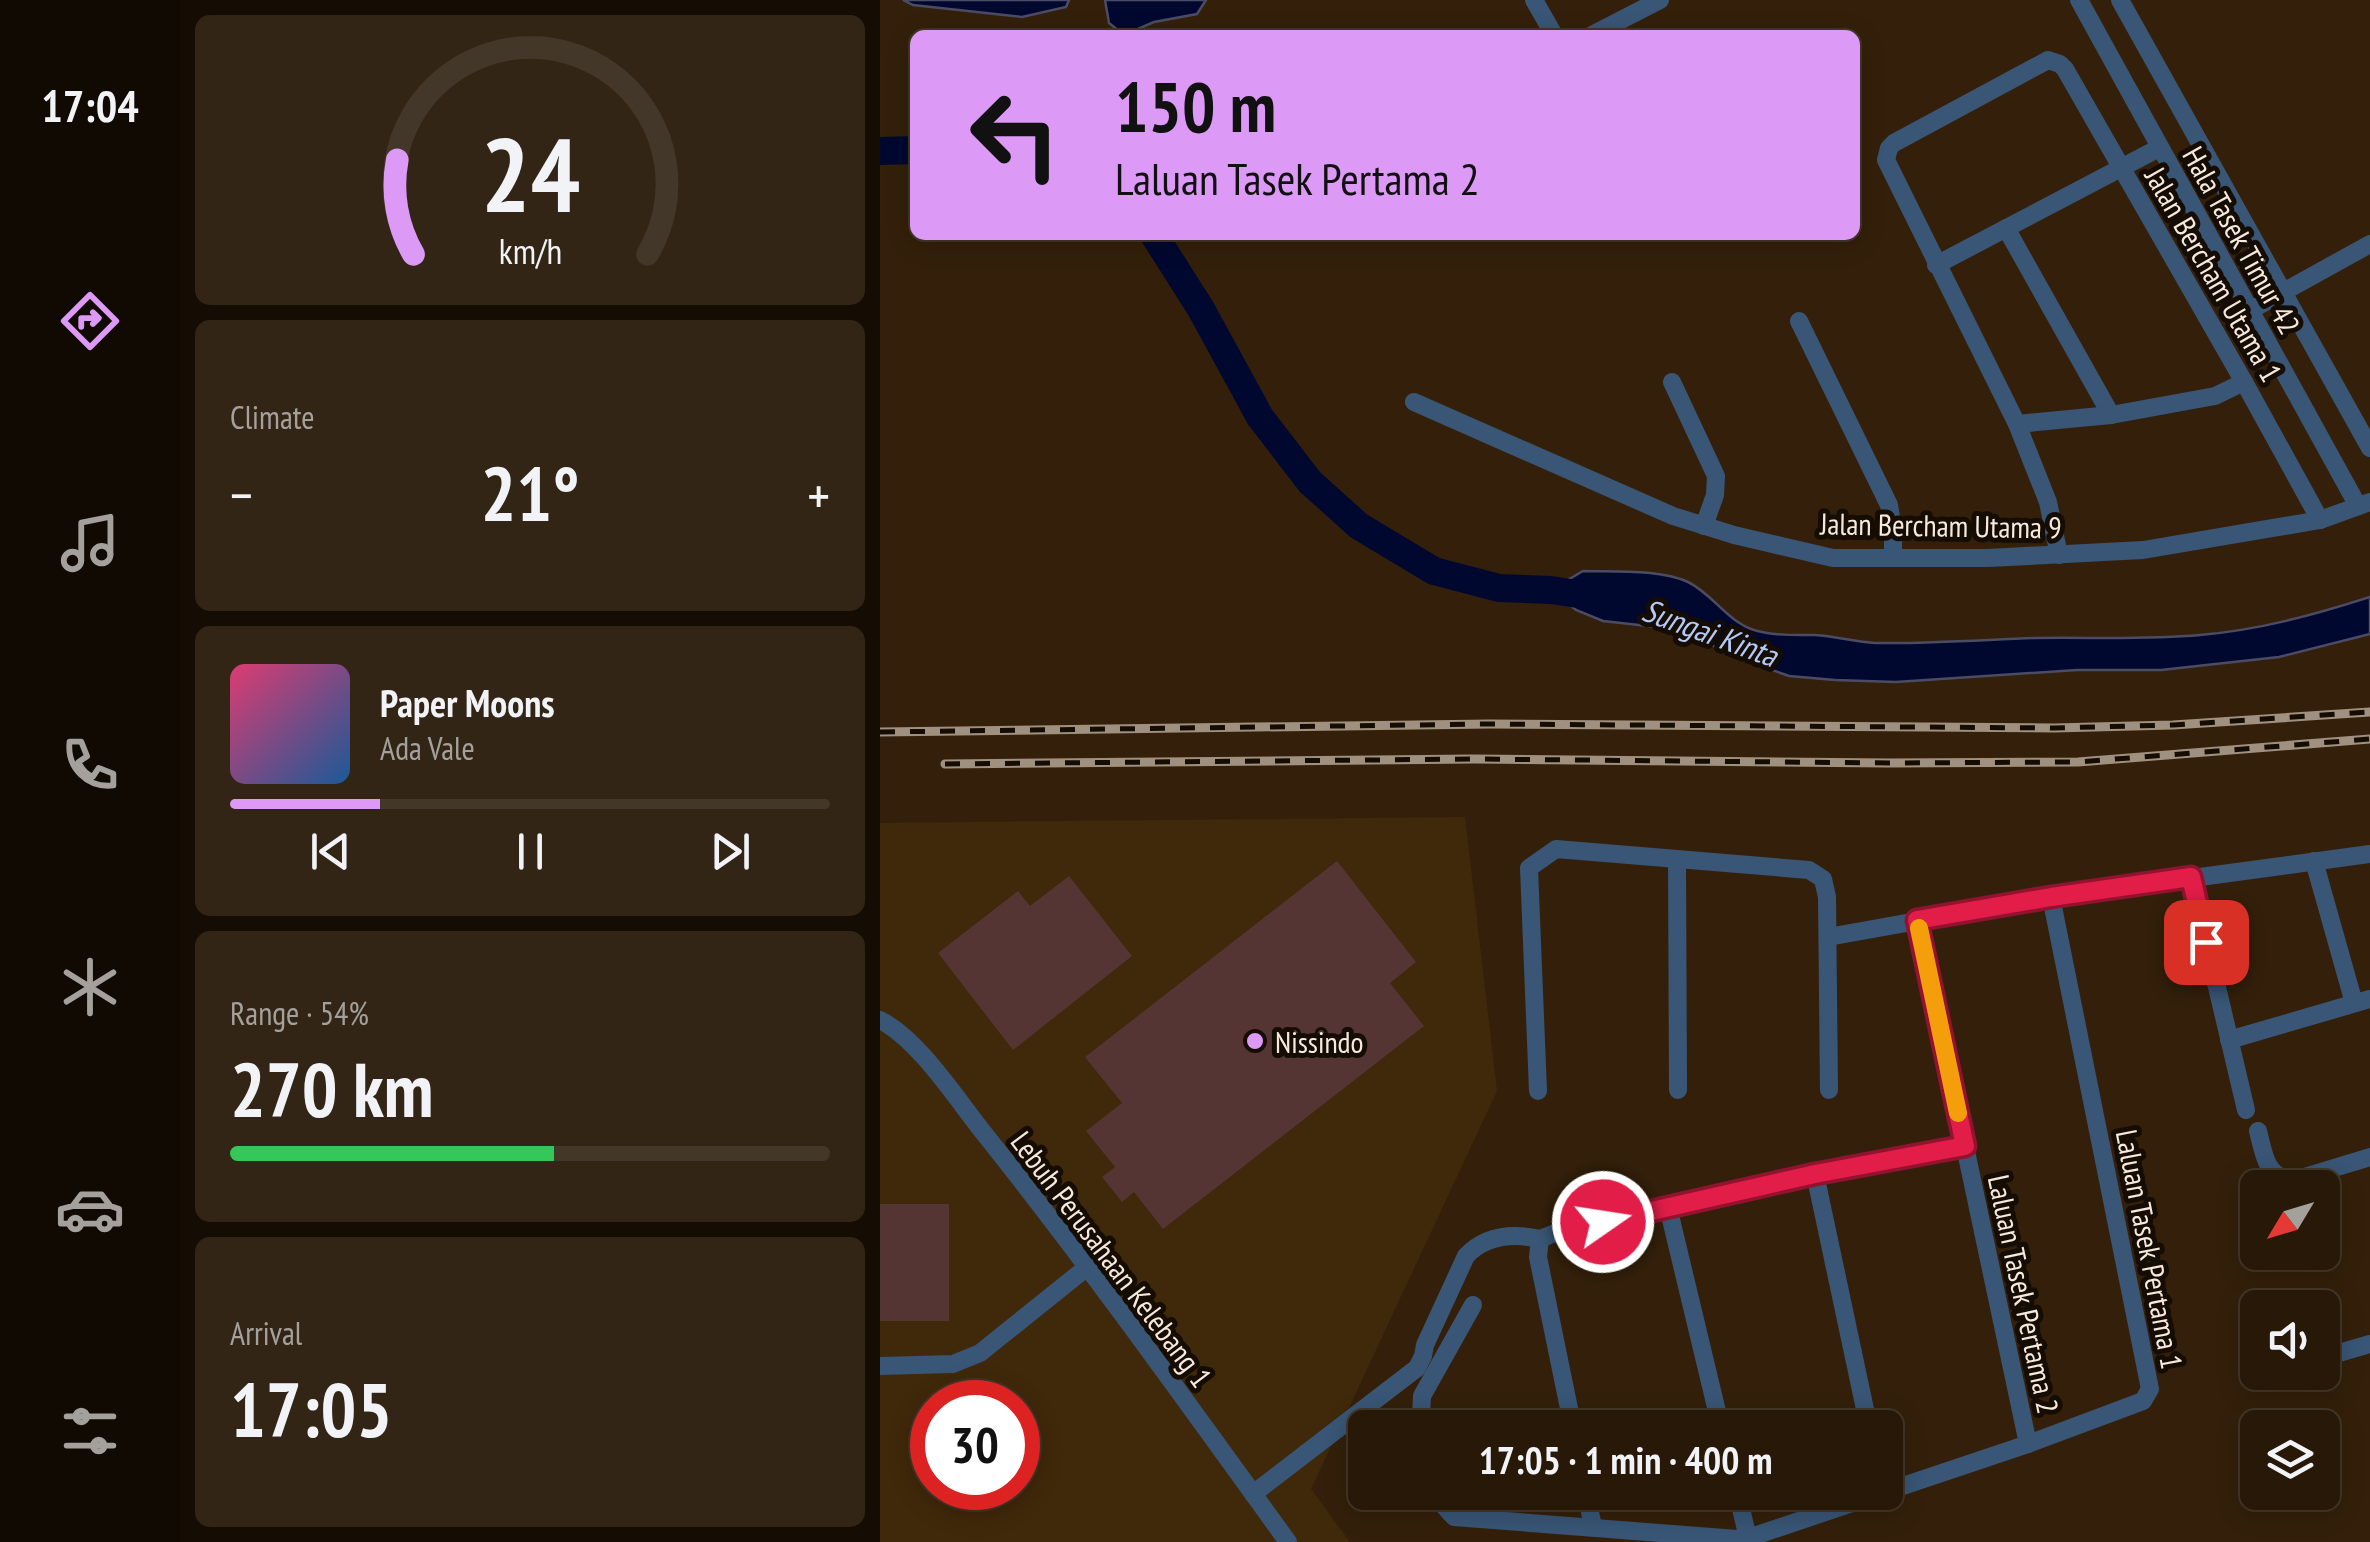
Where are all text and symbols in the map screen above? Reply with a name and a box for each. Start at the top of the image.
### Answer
text: 150 m [1115,61,1276,151]
icon: left [950,70,1080,200]
text: 17:04 [41,76,139,134]
text: 24 [480,106,580,241]
street label: Hala Tasek Timur 42 [2174,139,2310,341]
text: Laluan Tasek Pertama 2 [1115,149,1480,207]
street label: Jalan Bercham Utama 1 [2136,159,2291,388]
text: km/h [498,228,562,274]
icon: directions [55,286,125,356]
text: Climate [230,396,314,438]
text: 21° [480,445,580,542]
text: − [230,459,253,530]
text: + [807,459,830,530]
street label: Jalan Bercham Utama 9 [1819,503,2062,547]
icon: music [55,508,125,578]
water label: Sungai Kinta [1637,588,1785,676]
text: Paper Moons [380,678,555,727]
text: Ada Vale [380,727,475,769]
icon: phone [55,730,125,800]
icon: previous [303,824,358,879]
icon: pause [503,824,558,879]
icon: next [703,824,758,879]
pin [2164,900,2249,985]
icon: arrive [2179,915,2234,970]
icon: climate [55,952,125,1022]
text: Range · 54% [230,992,369,1034]
place label: Nissindo [1275,1022,1364,1061]
marker: Nissindo [1244,1030,1266,1052]
text: 270 km [230,1041,434,1138]
street label: Lebuh Perusahaan Kelebang 1 [1003,1123,1221,1395]
street label: Laluan Tasek Pertama 1 [2108,1126,2192,1372]
position arrow [1551,1170,1655,1274]
north arrow [2240,1170,2340,1270]
map controls [2240,1170,2340,1510]
street label: Laluan Tasek Pertama 2 [1980,1171,2068,1417]
icon: car [55,1174,125,1244]
button: sound [2240,1290,2340,1390]
text: Arrival [230,1312,302,1354]
text: 17:05 [230,1361,392,1458]
speed limit sign: 30 [910,1380,1040,1510]
icon: filters [55,1396,125,1466]
button: layers [2240,1410,2340,1510]
text: 17:05 · 1 min · 400 m [1479,1435,1772,1484]

